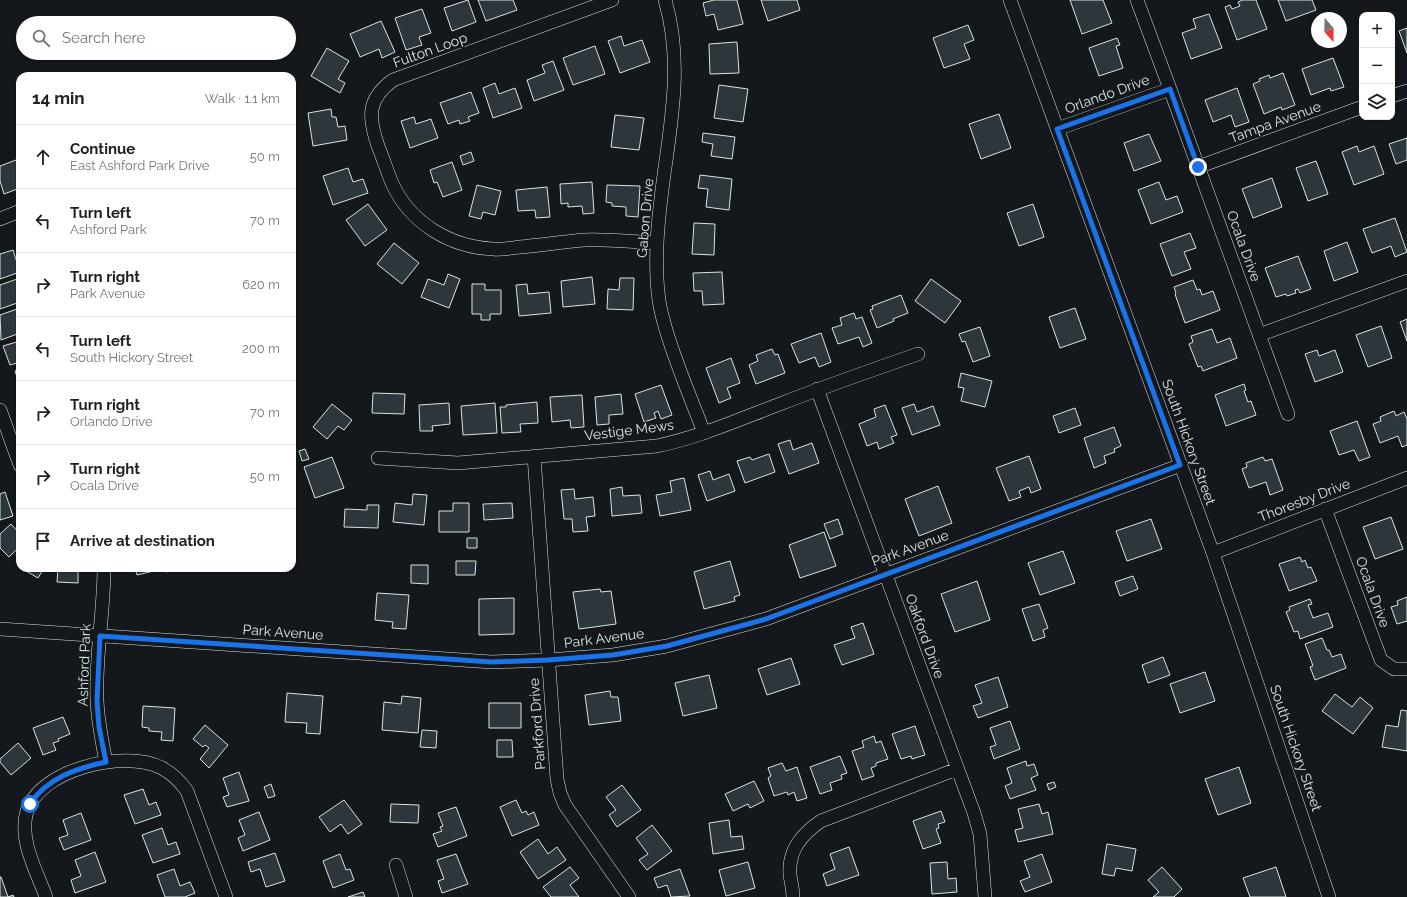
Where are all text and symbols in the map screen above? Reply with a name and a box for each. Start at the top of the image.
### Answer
north arrow [1311,12,1347,48]
map controls [1359,12,1395,120]
button: + [1359,12,1395,48]
search box [16,16,296,60]
icon: search [30,27,52,49]
text: Search here [62,29,145,47]
street label: Fulton Loop [391,29,470,71]
button: − [1359,48,1395,84]
street label: Orlando Drive [1062,71,1152,117]
button: layers [1359,84,1395,120]
text: 14 min [32,88,85,108]
text: Walk · 1.1 km [205,91,280,106]
street label: Tampa Avenue [1227,98,1323,146]
text: Continue [70,140,135,158]
icon: ahead [32,146,54,168]
text: 50 m [250,149,280,164]
text: East Ashford Park Drive [70,158,209,173]
route end [1189,158,1207,176]
street label: Gabon Drive [634,178,656,258]
text: Turn left [70,204,131,222]
street label: Ocala Drive [1224,208,1264,284]
icon: left [32,210,54,232]
text: 70 m [250,213,280,228]
text: Ashford Park [70,222,147,237]
text: Turn right [70,268,140,286]
icon: right [32,274,54,296]
text: 620 m [242,277,280,292]
text: Park Avenue [70,286,145,301]
text: Turn left [70,332,131,350]
icon: left [32,338,54,360]
text: 200 m [242,341,280,356]
text: South Hickory Street [70,350,193,365]
street label: South Hickory Street [1159,377,1219,507]
text: Turn right [70,396,140,414]
icon: right [32,402,54,424]
text: 70 m [250,405,280,420]
text: Orlando Drive [70,414,153,429]
street label: Vestige Mews [583,417,675,443]
text: Turn right [70,460,140,478]
icon: right [32,466,54,488]
text: 50 m [250,469,280,484]
street label: Thoresby Drive [1256,475,1352,525]
text: Ocala Drive [70,478,139,493]
street label: Park Avenue [869,527,951,569]
icon: arrive [32,530,54,552]
text: Arrive at destination [70,532,215,550]
street label: Ocala Drive [1353,554,1393,630]
street label: Oakford Drive [902,592,948,680]
street label: Park Avenue [242,621,324,643]
street label: Ashford Park [75,623,93,707]
street label: Park Avenue [563,625,645,651]
street label: Parkford Drive [526,678,548,770]
street label: South Hickory Street [1267,683,1325,814]
route start [21,795,39,813]

